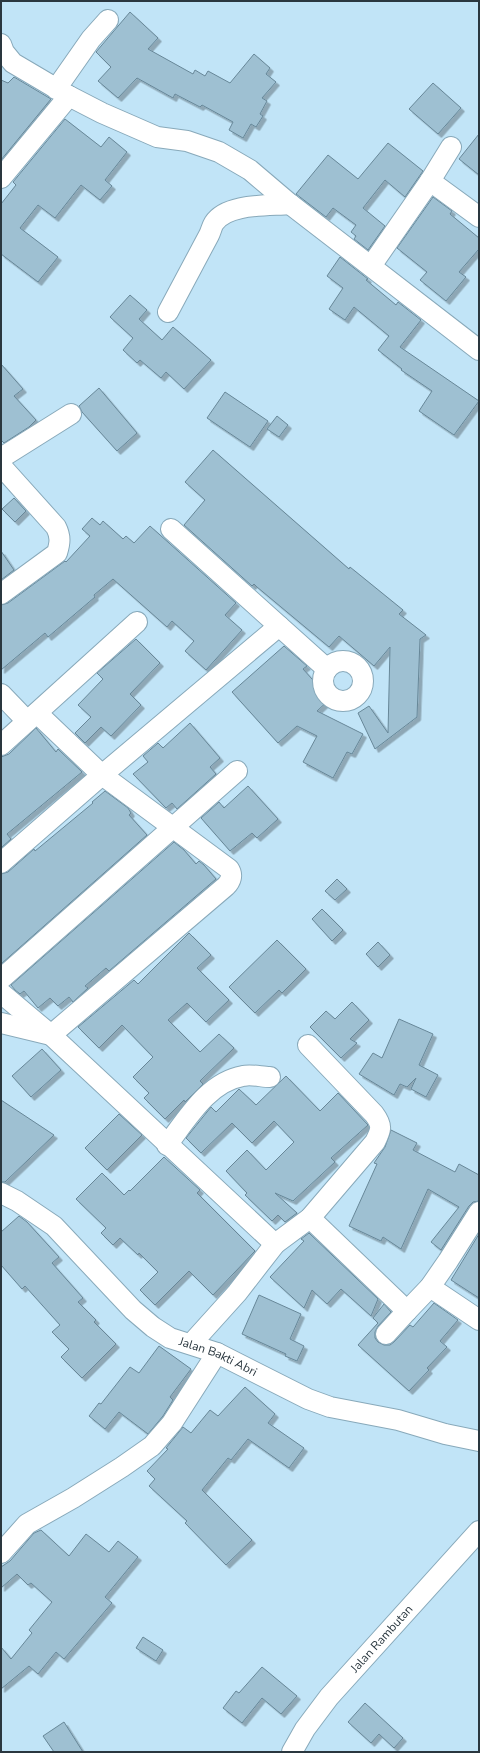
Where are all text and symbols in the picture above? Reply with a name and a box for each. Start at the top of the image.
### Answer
street label: Jalan Bakti Abri [176,1333,260,1380]
street label: Jalan Rambutan [346,1601,416,1677]

